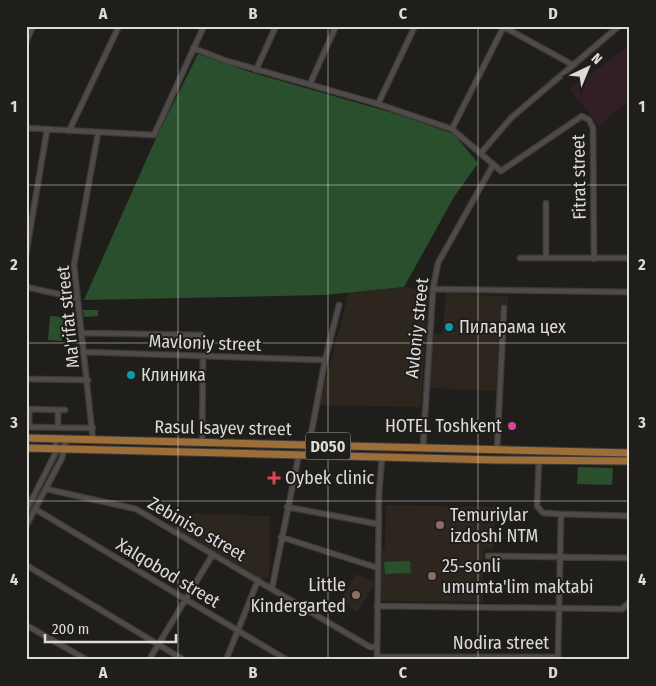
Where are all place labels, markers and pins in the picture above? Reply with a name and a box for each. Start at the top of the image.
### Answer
place label: Пиларама цех [459,316,566,338]
marker: Пиларама цех [443,321,455,333]
place label: Клиника [141,364,206,386]
marker: Клиника [125,369,137,381]
place label: HOTEL Toshkent [385,415,502,437]
marker: HOTEL Toshkent [506,420,518,432]
place label: Oybek clinic [285,467,374,489]
marker: Oybek clinic [267,471,281,485]
place label: Temuriylar izdoshi NTM [450,504,538,547]
marker: Temuriylar izdoshi NTM [434,519,446,531]
place label: 25-sonli umumta'lim maktabi [442,555,594,598]
marker: 25-sonli umumta'lim maktabi [426,570,438,582]
place label: Little Kindergarted [251,574,346,617]
marker: Little Kindergarted [350,589,362,601]

